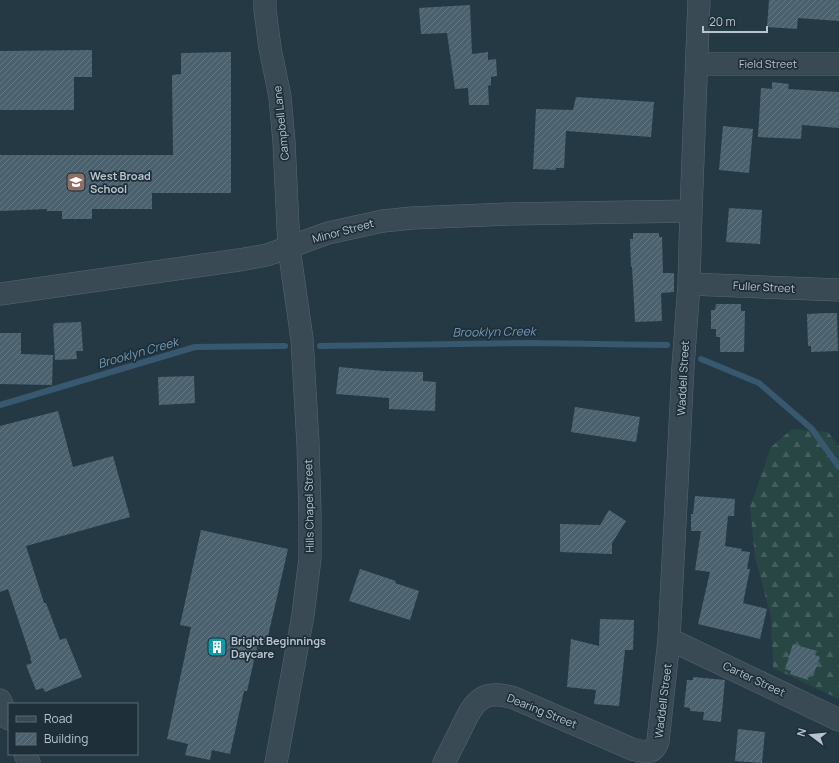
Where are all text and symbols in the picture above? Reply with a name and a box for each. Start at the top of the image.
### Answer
scale bar [703,8,767,34]
text: 20 m [709,13,736,30]
street label: Field Street [739,56,797,71]
street label: Campbell Lane [269,85,292,161]
place label: West Broad School [90,168,151,196]
school or university icon: West Broad School [65,171,87,193]
street label: Minor Street [310,215,375,246]
street label: Fuller Street [733,277,795,296]
water label: Brooklyn Creek [452,322,538,341]
water label: Brooklyn Creek [96,332,182,372]
street label: Waddell Street [673,340,692,416]
street label: Hills Chapel Street [300,459,317,553]
place label: Bright Beginnings Daycare [231,633,326,661]
building icon: Bright Beginnings Daycare [206,636,228,658]
street label: Carter Street [721,658,788,700]
street label: Waddell Street [650,663,675,739]
street label: Dearing Street [505,690,579,731]
legend [8,703,138,755]
text: Road [44,710,72,727]
north arrow [791,715,831,755]
text: N [793,726,809,738]
text: Building [44,730,88,747]

